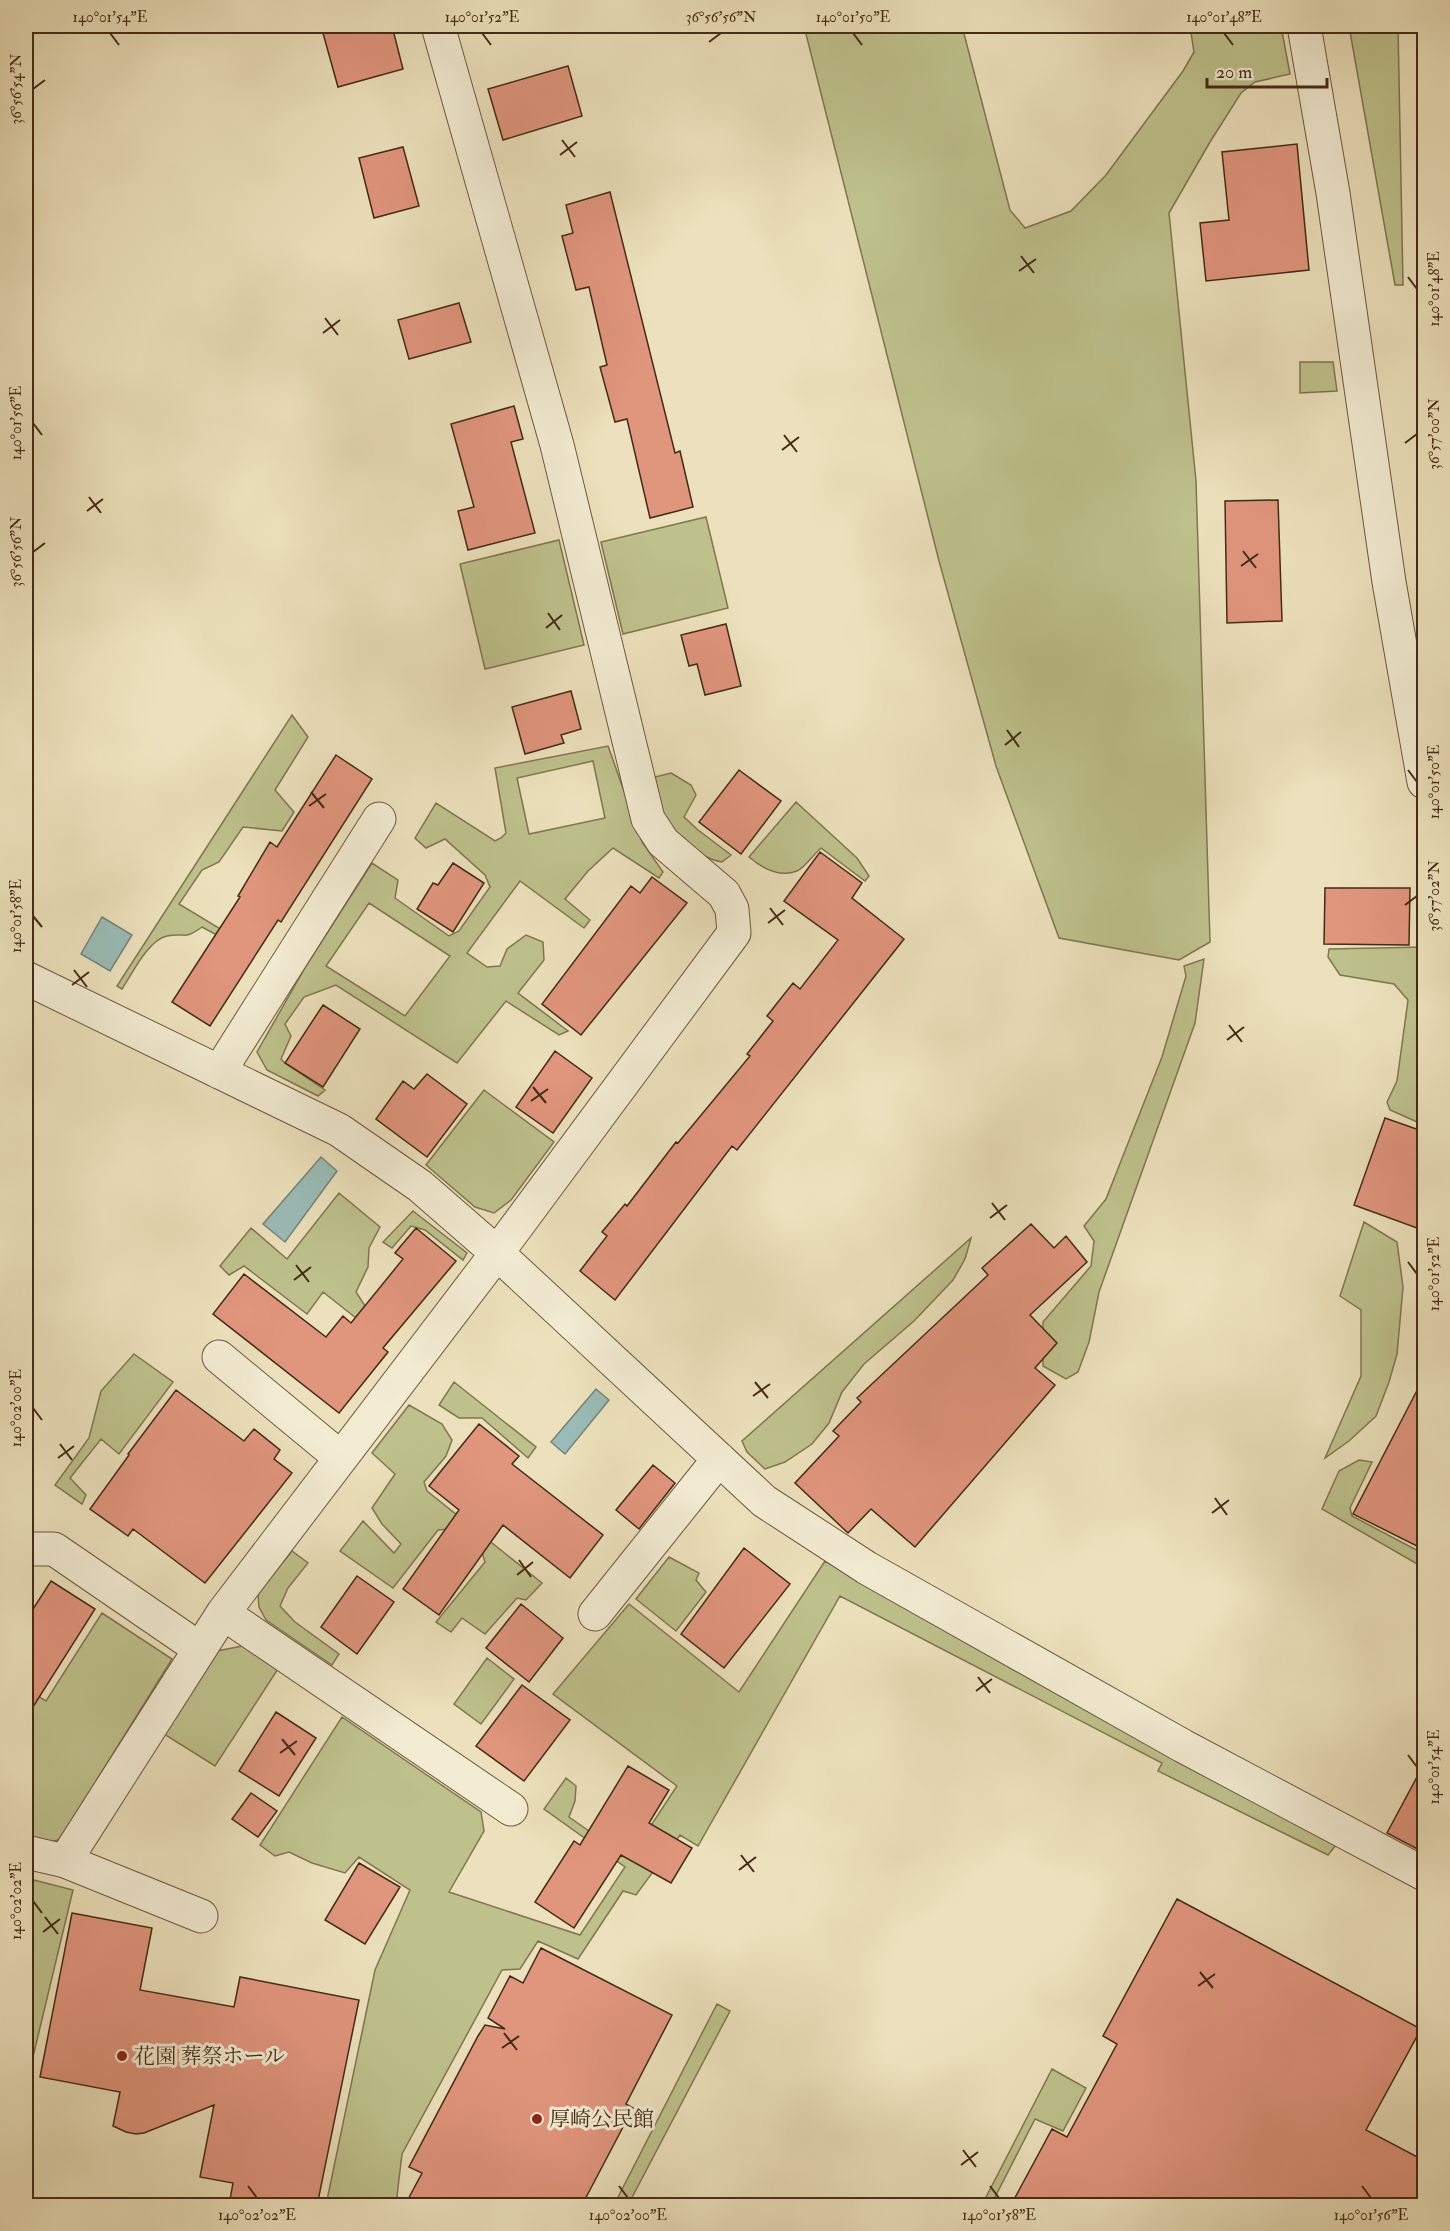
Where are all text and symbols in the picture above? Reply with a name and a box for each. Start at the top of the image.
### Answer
text: 140°01'54"E [73,8,148,27]
text: 140°01'52"E [445,8,520,27]
text: 36°56'56"N [686,8,757,27]
text: 140°01'50"E [816,8,891,27]
text: 140°01'48"E [1186,8,1262,27]
scale bar [1207,51,1327,89]
text: 36°56'54"N [7,53,26,124]
text: 20 m [1216,61,1252,84]
text: 140°01'48"E [1425,251,1444,327]
text: 140°01'56"E [7,385,26,460]
text: 36°57'00"N [1425,398,1444,470]
text: 36°56'56"N [7,516,26,587]
text: 140°01'50"E [1425,744,1444,819]
text: 36°57'02"N [1425,860,1444,932]
text: 140°01'58"E [7,879,26,953]
text: 140°01'52"E [1425,1236,1444,1311]
text: 140°02'00"E [7,1369,26,1447]
text: 140°01'54"E [1425,1729,1444,1804]
text: 140°02'02"E [7,1862,26,1940]
place label: 花園 葬祭ホール [134,2043,285,2070]
marker: 花園 葬祭ホール [115,2049,129,2063]
place label: 厚崎公民館 [549,2106,654,2133]
marker: 厚崎公民館 [530,2112,544,2126]
text: 140°02'02"E [218,2206,296,2225]
text: 140°02'00"E [589,2206,667,2225]
text: 140°01'58"E [962,2206,1036,2225]
text: 140°01'56"E [1334,2206,1409,2225]

